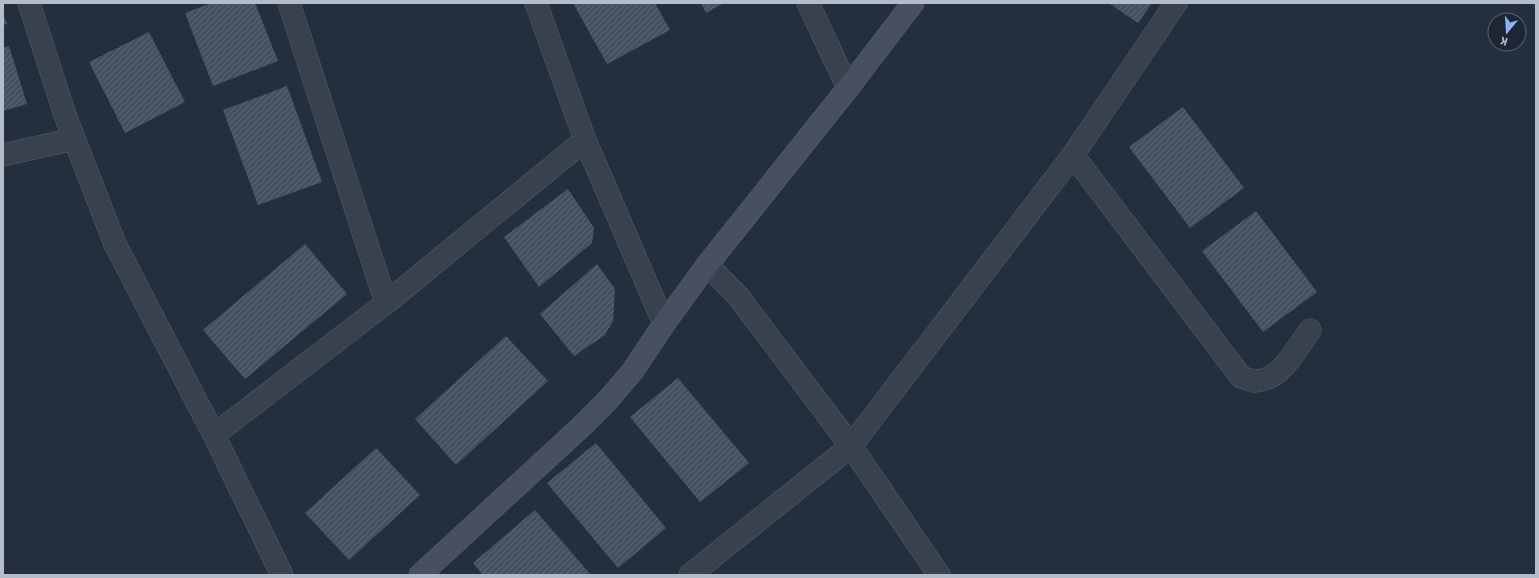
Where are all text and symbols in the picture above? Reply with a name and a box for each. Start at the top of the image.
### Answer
north arrow [1487,12,1527,52]
text: K [1499,34,1509,48]

